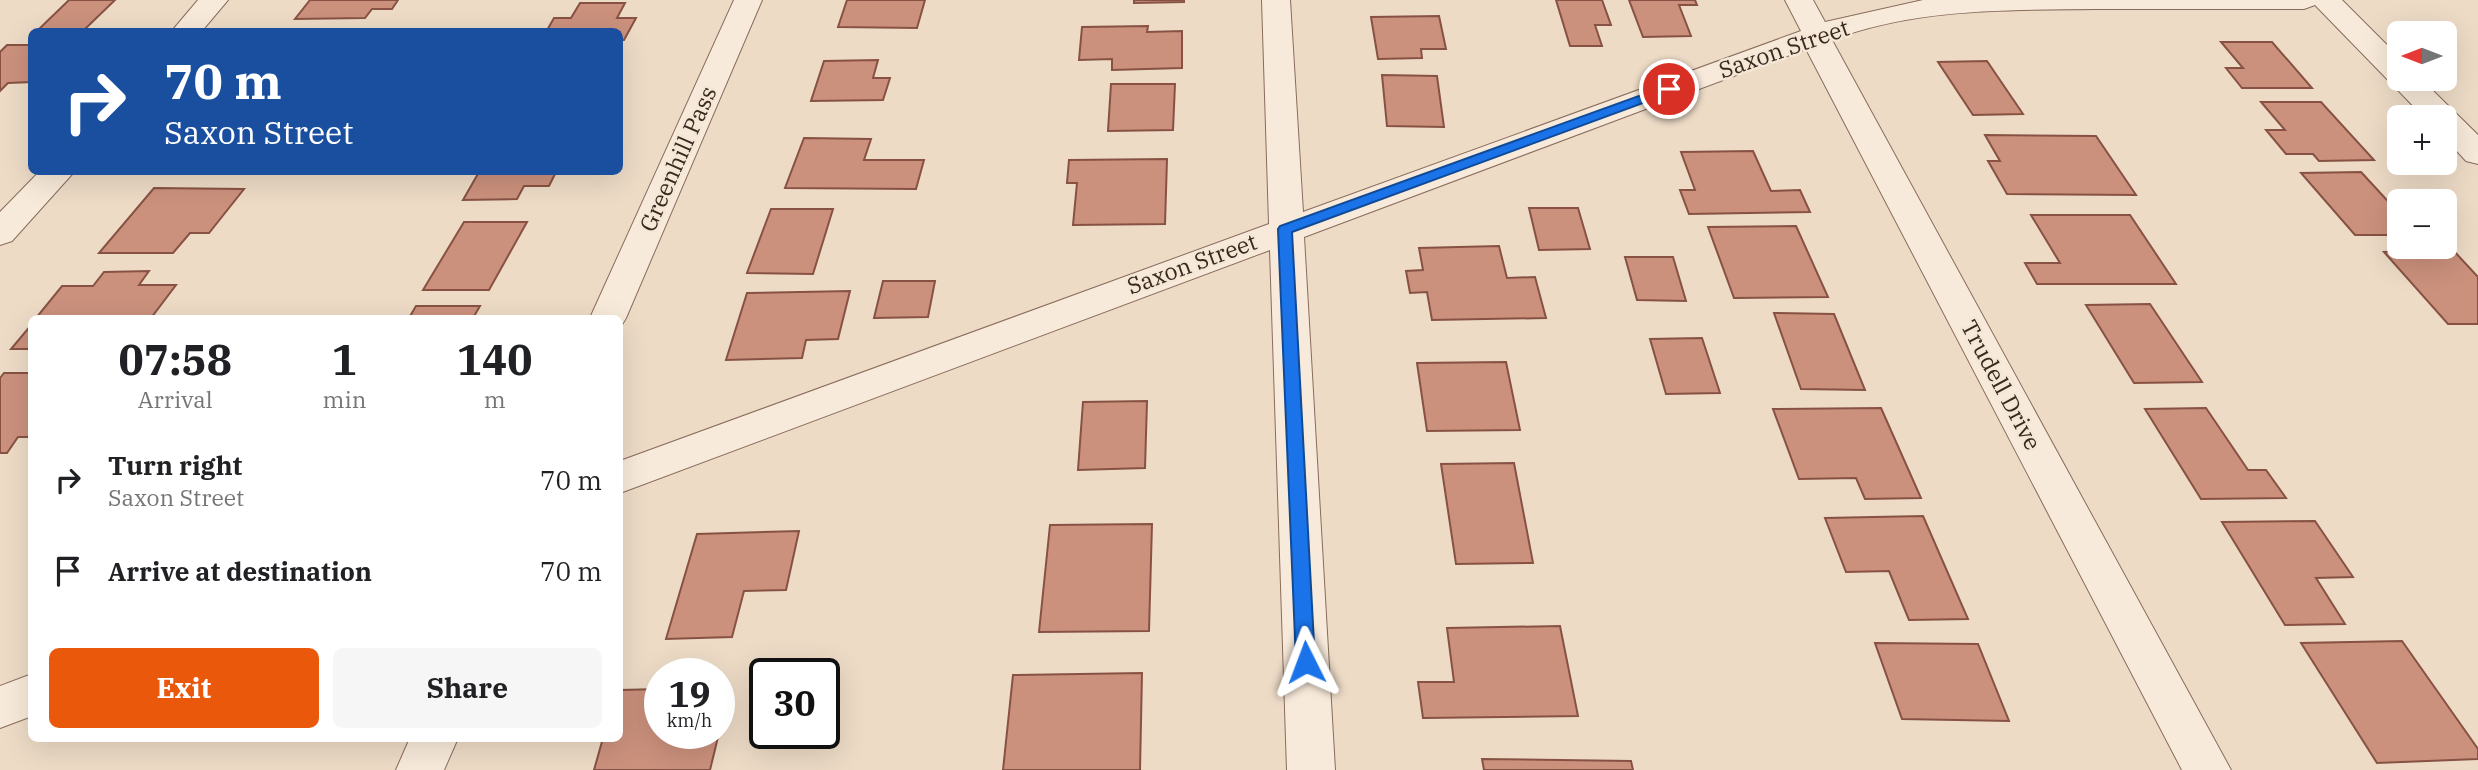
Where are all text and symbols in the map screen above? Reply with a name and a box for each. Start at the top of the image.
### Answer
street label: Saxon Street [1714,12,1853,84]
north arrow [2387,21,2457,91]
map controls [2387,21,2457,259]
text: 70 m [164,49,282,112]
icon: right [49,56,140,147]
pin [1639,59,1699,119]
icon: arrive [1650,70,1688,108]
street label: Greenhill Pass [632,81,722,236]
button: + [2387,105,2457,175]
text: Saxon Street [164,111,354,153]
button: − [2387,189,2457,259]
street label: Saxon Street [1123,226,1261,300]
street label: Trudell Drive [1955,314,2049,455]
text: 07:58 [118,332,232,387]
text: 1 [332,332,357,387]
text: 140 [457,332,532,387]
text: Arrival [138,384,213,414]
text: min [323,384,366,414]
text: m [484,384,506,414]
text: Turn right [108,448,242,482]
icon: right [49,461,87,499]
text: 70 m [540,463,602,497]
text: Saxon Street [108,482,244,512]
icon: arrive [49,552,87,590]
text: Arrive at destination [108,554,372,588]
text: 70 m [540,554,602,588]
position arrow [1269,625,1343,699]
button: Exit [49,648,319,728]
button: Share [333,648,602,728]
speed limit sign: 30 [749,658,840,749]
text: 19 [668,671,711,717]
text: km/h [667,709,712,732]

